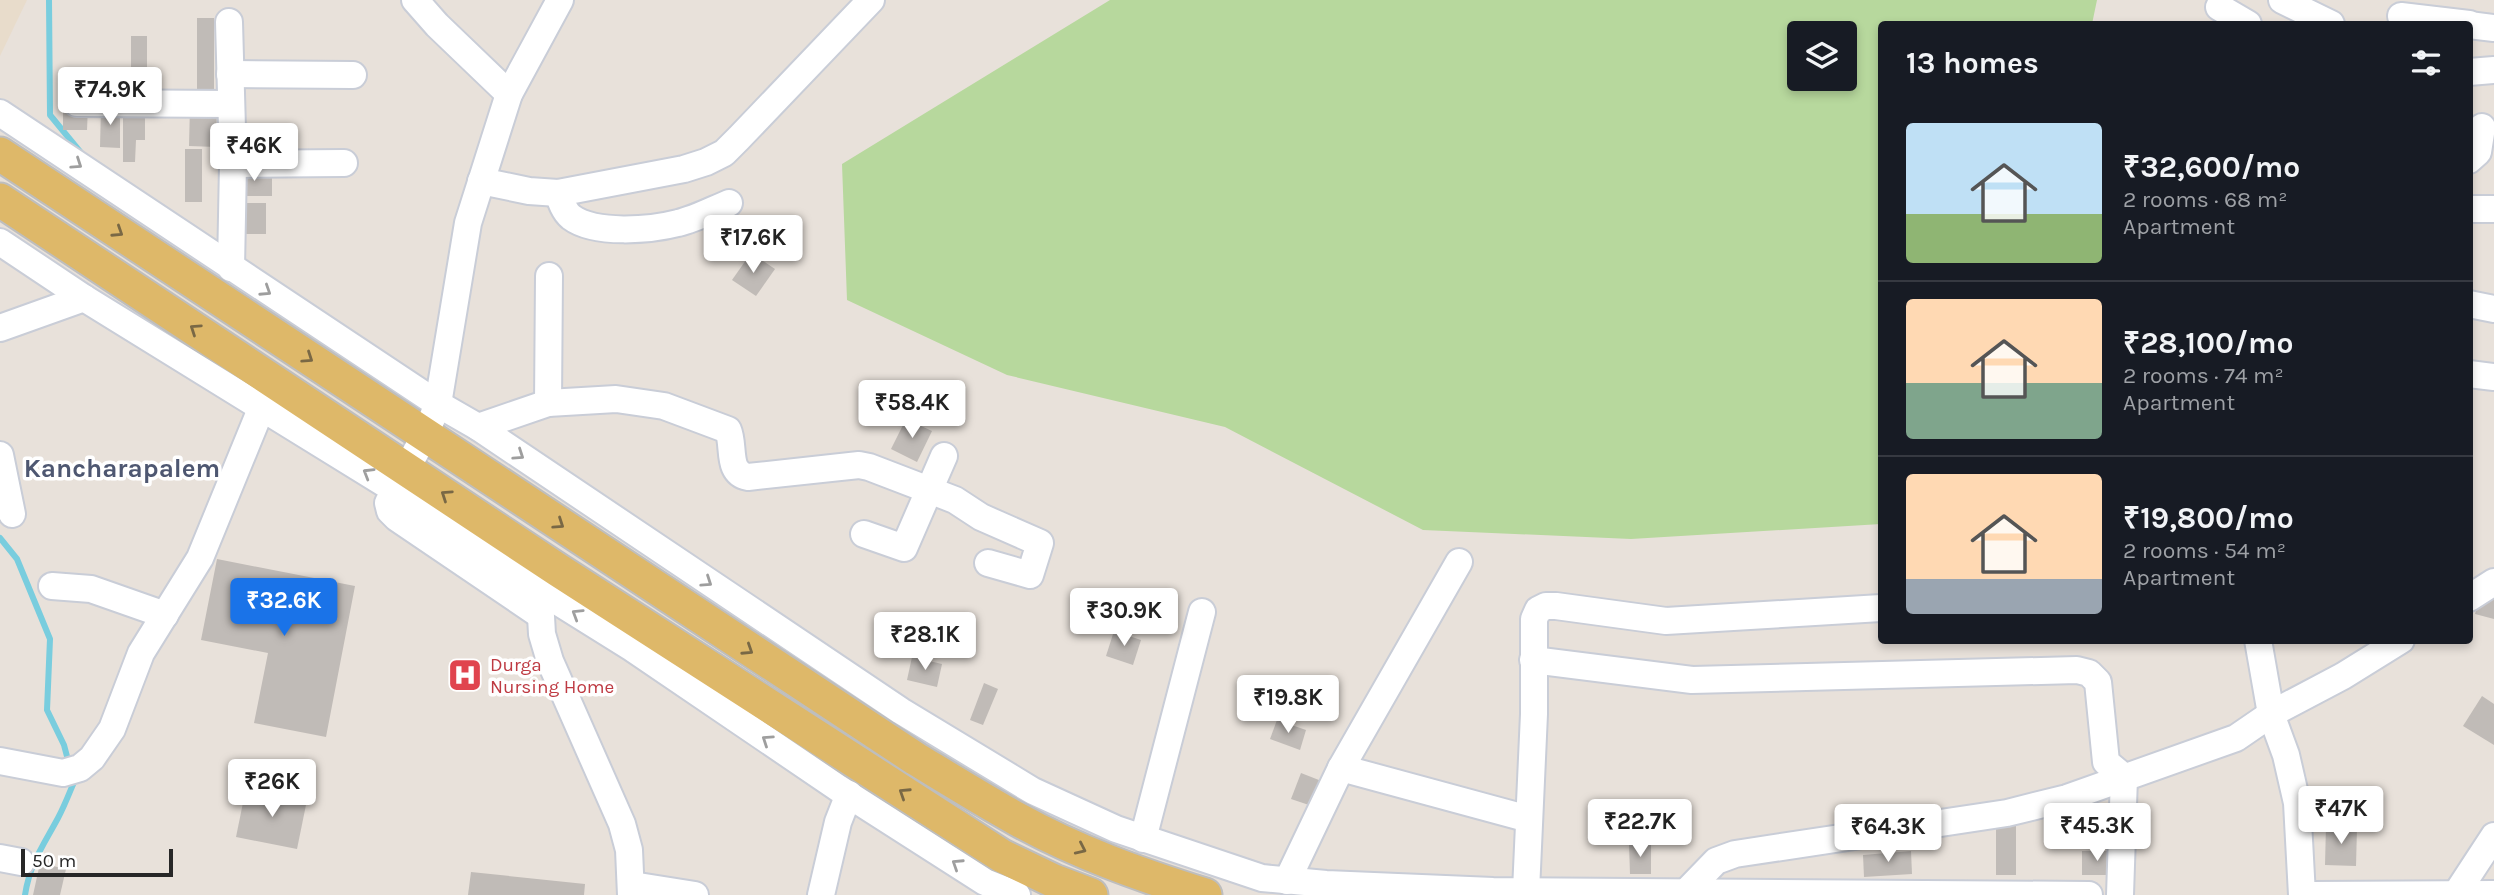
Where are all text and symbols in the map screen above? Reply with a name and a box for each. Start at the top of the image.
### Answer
map controls [1787,21,1857,91]
button: layers [1787,21,1857,91]
icon: filters [2407,44,2445,82]
text: 13 homes [1906,45,2039,81]
pin: ₹74.9K [53,68,167,127]
text: ₹74.9K [74,76,146,103]
pin: ₹46K [213,124,295,183]
text: ₹46K [226,132,282,159]
text: ₹32,600/mo [2123,149,2300,185]
icon: home [1962,151,2046,235]
one-way arrow [69,156,82,169]
text: 2 rooms · 68 m² [2123,186,2287,213]
text: Apartment [2123,213,2235,240]
pin: ₹17.6K [696,216,810,275]
one-way arrow [111,224,124,237]
text: ₹17.6K [720,224,786,251]
one-way arrow [259,283,272,296]
one-way arrow [190,325,203,337]
text: ₹28,100/mo [2123,325,2294,361]
icon: home [1962,327,2046,411]
one-way arrow [300,349,313,362]
text: 2 rooms · 74 m² [2123,362,2284,389]
pin: ₹58.4K [855,380,969,440]
text: ₹58.4K [874,389,950,416]
text: Apartment [2123,389,2235,416]
one-way arrow [511,447,524,459]
district label: Kancharapalem [24,453,220,484]
one-way arrow [362,469,375,482]
one-way arrow [441,491,454,503]
text: ₹19,800/mo [2123,500,2294,536]
icon: home [1962,502,2046,586]
one-way arrow [551,516,564,528]
text: 2 rooms · 54 m² [2123,537,2286,564]
text: Apartment [2123,564,2235,591]
one-way arrow [699,574,712,587]
pin: ₹32.6K [227,578,341,638]
text: ₹32.6K [246,587,322,614]
pin: ₹30.9K [1067,588,1181,648]
text: ₹30.9K [1086,597,1162,624]
one-way arrow [572,609,585,622]
pin: ₹28.1K [868,612,982,672]
text: ₹28.1K [890,621,960,648]
one-way arrow [741,642,754,655]
place label: Durga Nursing Home [490,654,614,698]
hospital icon: Durga Nursing Home [446,656,484,694]
pin: ₹19.8K [1231,676,1345,735]
text: ₹19.8K [1253,684,1323,711]
one-way arrow [762,735,775,748]
pin: ₹26K [231,760,313,819]
text: ₹26K [244,768,300,795]
pin: ₹47K [2300,786,2382,846]
one-way arrow [898,788,911,801]
text: ₹47K [2314,795,2368,822]
pin: ₹22.7K [1583,800,1697,859]
pin: ₹64.3K [1831,804,1945,864]
pin: ₹45.3K [2040,804,2154,863]
text: ₹22.7K [1604,808,1676,835]
text: ₹45.3K [2060,812,2134,839]
text: ₹64.3K [1850,813,1926,840]
one-way arrow [1074,841,1086,855]
scale bar [21,846,173,878]
text: 50 m [32,850,76,872]
one-way arrow [952,860,965,872]

